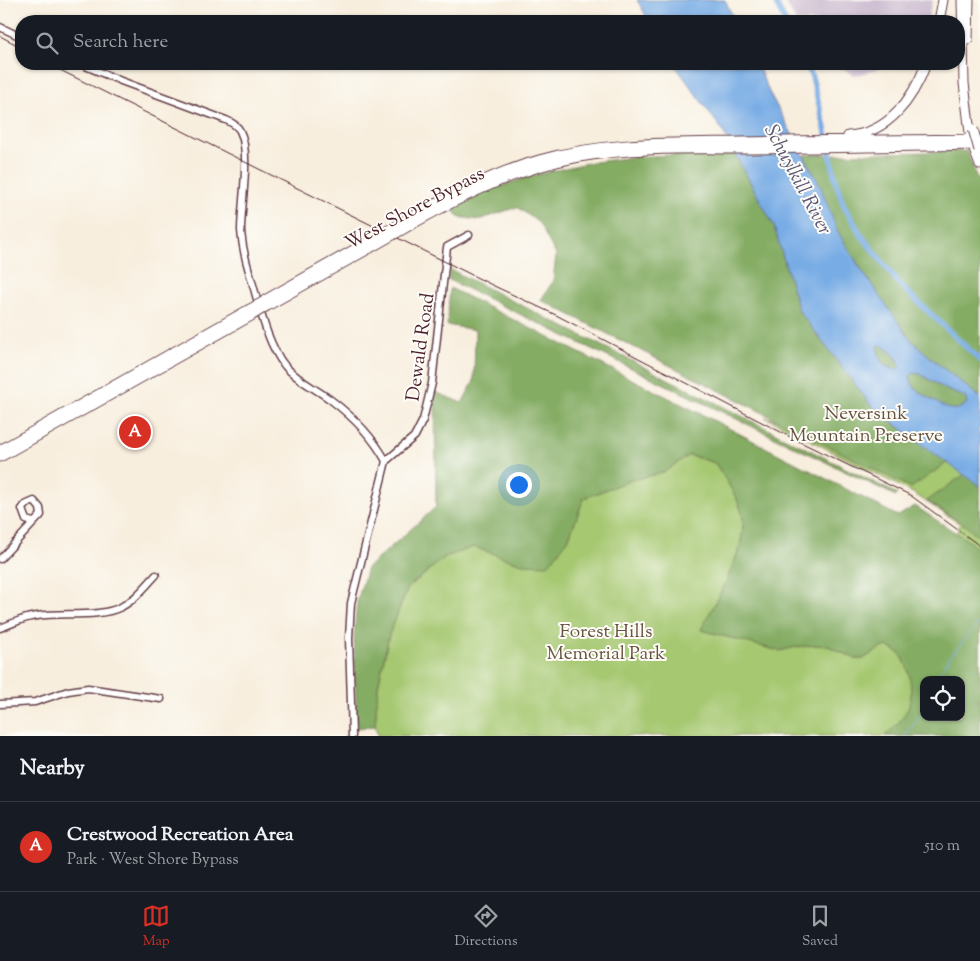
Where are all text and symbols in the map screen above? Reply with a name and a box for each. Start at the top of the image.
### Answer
search box [15,15,965,70]
icon: search [33,29,61,57]
text: Search here [73,29,168,56]
water label: Schuylkill River [756,120,838,240]
street label: West Shore Bypass [341,161,490,257]
street label: Dewald Road [401,291,442,403]
park label: Neversink Mountain Preserve [789,401,943,450]
pin: A [119,413,151,451]
your location [506,472,532,498]
park label: Forest Hills Memorial Park [547,619,666,668]
map controls [920,676,965,721]
button: locate [920,676,965,721]
text: Nearby [20,754,85,784]
text: Crestwood Recreation Area [67,822,294,849]
text: A [30,835,43,858]
text: 510 m [924,835,960,858]
text: Park · West Shore Bypass [67,849,239,872]
tab: Map [142,902,170,952]
tab: Directions [454,902,518,952]
tab: Saved [802,902,838,952]

